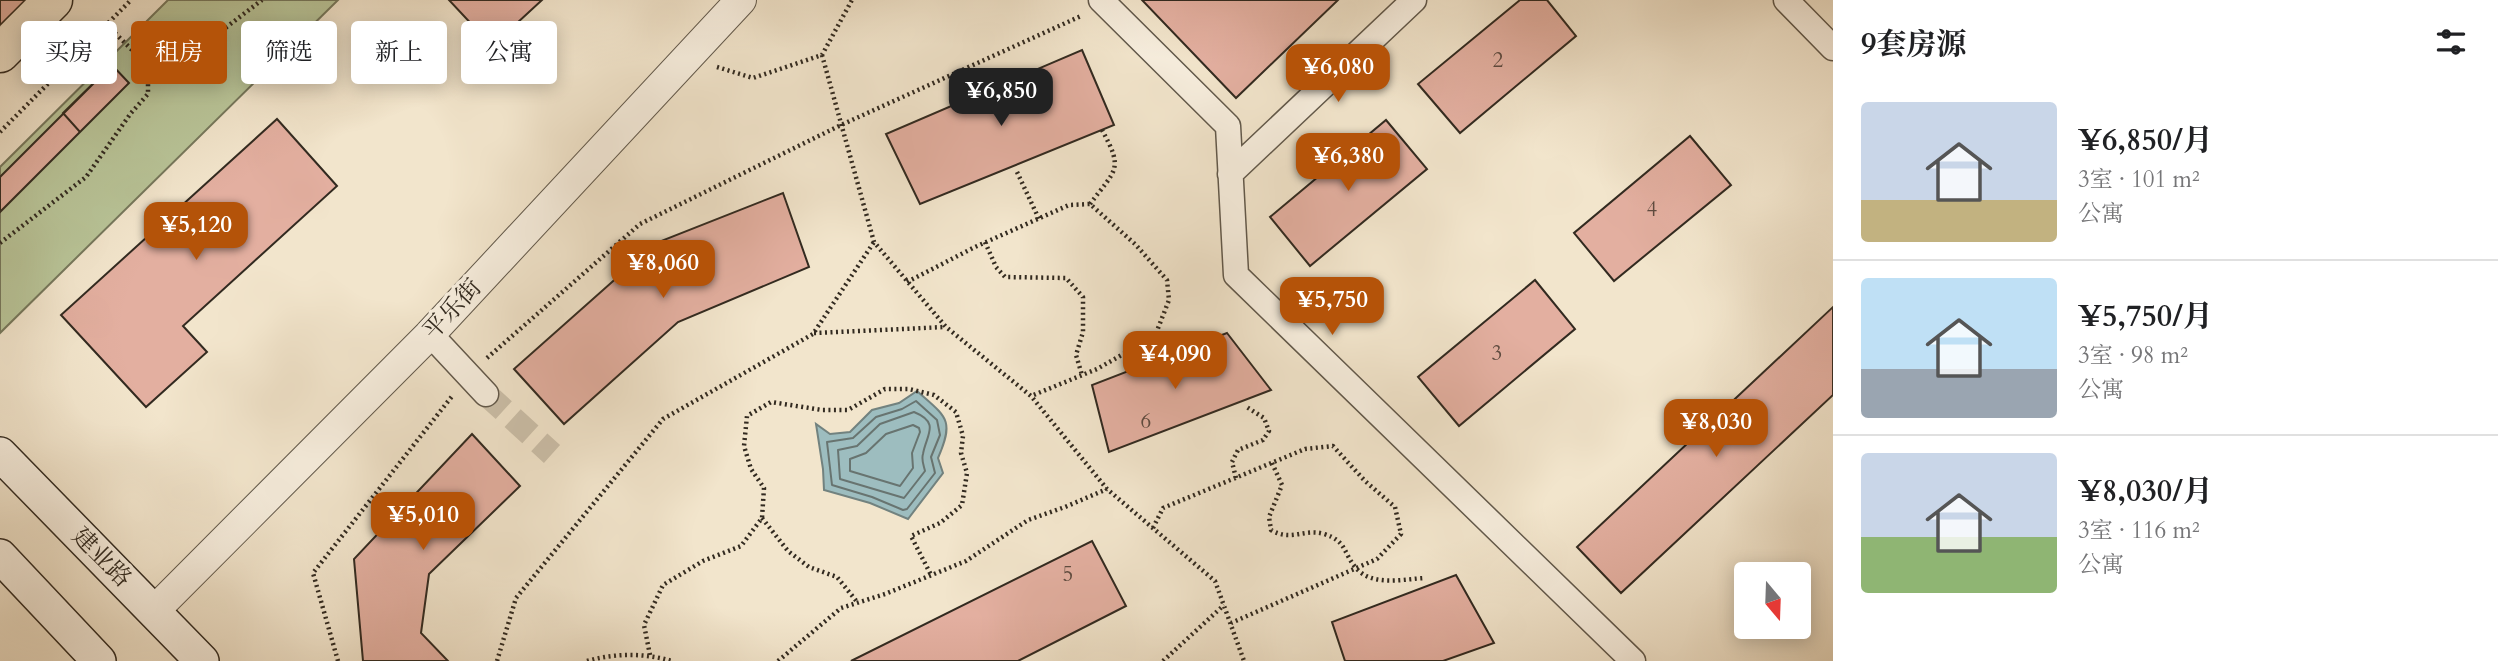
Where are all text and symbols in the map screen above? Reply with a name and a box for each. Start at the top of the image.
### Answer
chip: 买房 [21,21,117,84]
chip: 租房 [131,21,227,84]
chip: 筛选 [241,21,337,84]
chip: 新上 [351,21,447,84]
chip: 公寓 [461,21,557,84]
icon: filters [2432,23,2470,61]
text: 9套房源 [1861,24,1966,65]
pin: ¥6,080 [1281,44,1395,104]
house number: 2 [1493,46,1504,75]
text: ¥6,080 [1302,51,1374,82]
pin: ¥6,850 [944,68,1058,128]
text: ¥6,850 [965,75,1037,106]
text: ¥6,850/月 [2078,120,2213,161]
icon: home [1917,130,2001,214]
pin: ¥6,380 [1291,134,1405,193]
text: ¥6,380 [1312,140,1384,171]
text: 3室 · 101 m² [2078,164,2200,195]
house number: 4 [1647,195,1658,224]
text: 公寓 [2078,198,2124,229]
pin: ¥5,120 [139,202,253,262]
text: ¥5,120 [160,209,232,240]
pin: ¥8,060 [606,240,720,300]
text: ¥8,060 [627,247,699,278]
street label: 平乐街 [416,272,489,347]
pin: ¥5,750 [1275,278,1389,337]
text: ¥5,750 [1296,284,1368,315]
text: ¥5,750/月 [2078,296,2213,337]
icon: home [1917,306,2001,390]
pin: ¥4,090 [1118,332,1232,391]
text: ¥4,090 [1139,338,1211,369]
house number: 3 [1492,339,1502,368]
text: 3室 · 98 m² [2078,340,2188,371]
text: 公寓 [2078,374,2124,405]
pin: ¥8,030 [1659,400,1773,459]
text: ¥8,030 [1680,406,1752,437]
house number: 6 [1141,407,1151,436]
text: ¥8,030/月 [2078,471,2213,512]
icon: home [1917,481,2001,565]
pin: ¥5,010 [366,492,480,552]
text: ¥5,010 [387,499,459,530]
text: 3室 · 116 m² [2078,515,2200,546]
street label: 建业路 [65,520,139,594]
text: 公寓 [2078,549,2124,580]
house number: 5 [1063,560,1073,589]
north arrow [1734,562,1811,639]
map controls [1734,562,1811,639]

